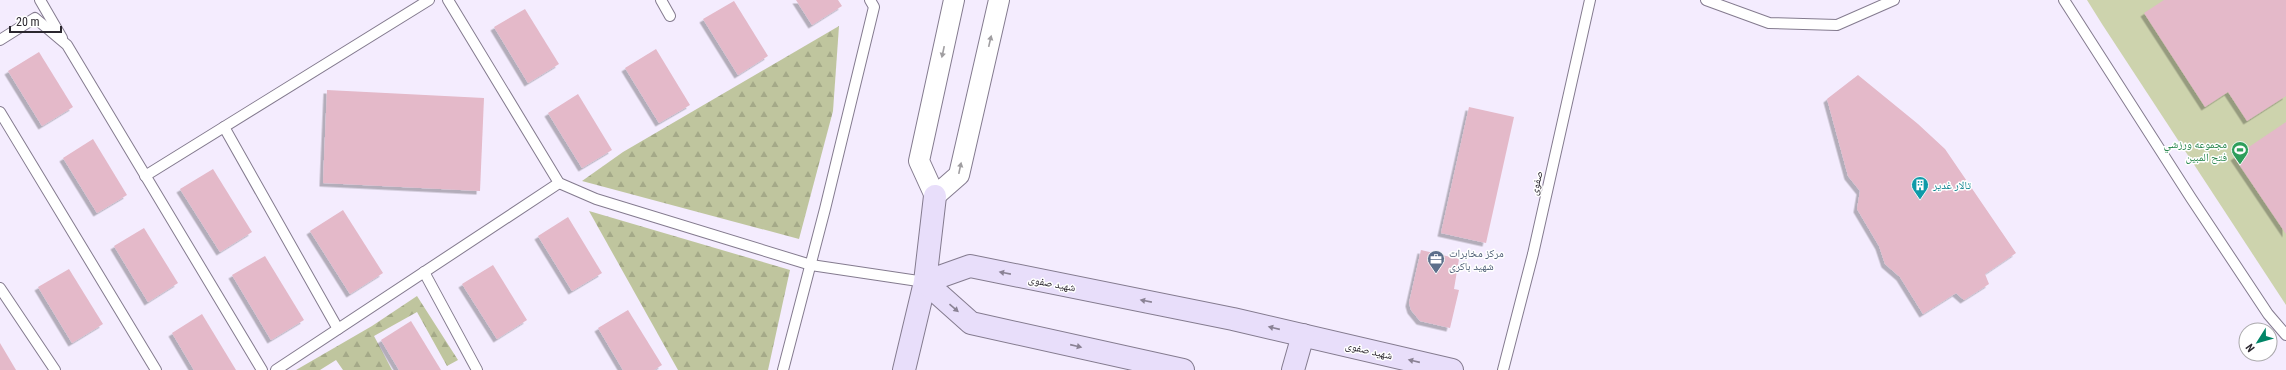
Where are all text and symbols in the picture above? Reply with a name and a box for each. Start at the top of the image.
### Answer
scale bar [10,8,61,34]
text: 20 m [16,15,40,29]
one-way arrow [987,35,993,47]
one-way arrow [939,46,945,58]
place label: مجموعه ورزشي فتح المبين [2163,138,2227,164]
sports icon: مجموعه ورزشي فتح المبين [2230,140,2250,165]
one-way arrow [958,161,964,174]
street label: صفوی [1527,170,1546,197]
building icon: تالار غدیر [1910,175,1930,200]
place label: تالار غدیر [1932,179,1972,192]
place label: مرکز مخابرات شهید باکری [1449,247,1504,273]
office icon: مرکز مخابرات شهید باکری [1426,249,1446,274]
one-way arrow [999,270,1011,276]
street label: شهید صفوی [1027,273,1077,294]
one-way arrow [1140,298,1152,304]
one-way arrow [950,303,959,312]
north arrow [2238,322,2278,362]
one-way arrow [1267,325,1279,331]
street label: شهید صفوی [1344,339,1394,362]
text: N [2243,341,2258,354]
one-way arrow [1070,344,1083,350]
one-way arrow [1407,358,1419,364]

